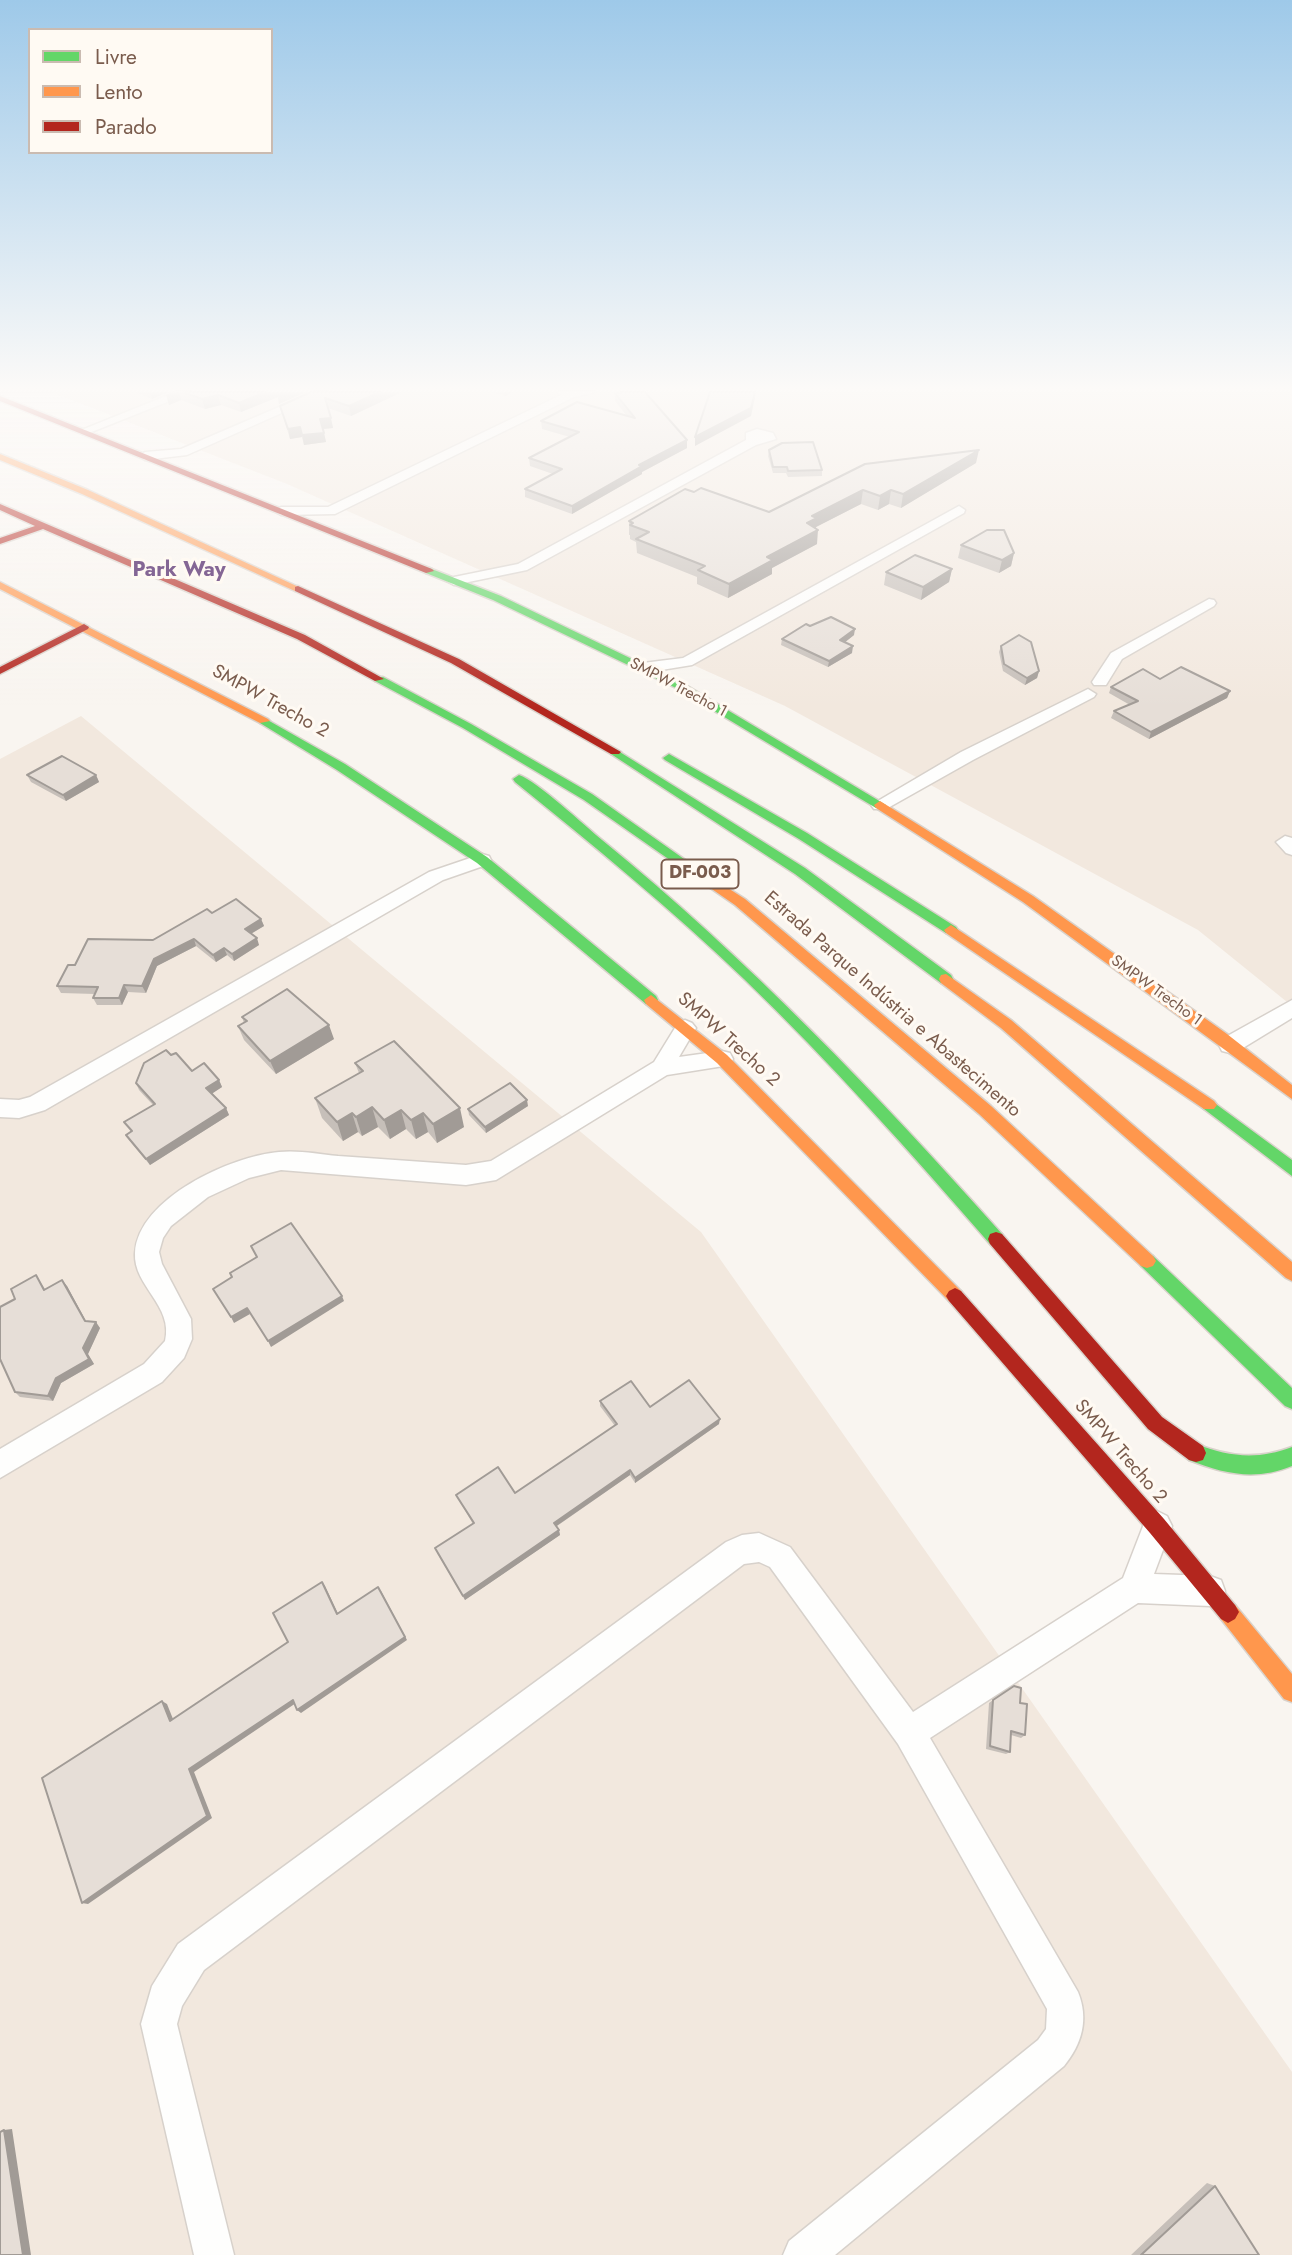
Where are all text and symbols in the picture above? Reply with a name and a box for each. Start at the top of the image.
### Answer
legend [28,28,273,154]
text: Livre [95,42,137,72]
text: Lento [95,77,143,107]
text: Parado [95,112,157,142]
district label: Park Way [132,558,226,584]
street label: SMPW Trecho 1 [626,654,730,722]
street label: SMPW Trecho 2 [208,661,332,743]
road number: DF-003 [662,860,738,888]
street label: Estrada Parque Indústria e Abastecimento [759,887,1025,1123]
street label: SMPW Trecho 1 [1107,952,1205,1030]
street label: SMPW Trecho 2 [672,988,784,1092]
street label: SMPW Trecho 2 [1069,1395,1171,1509]

